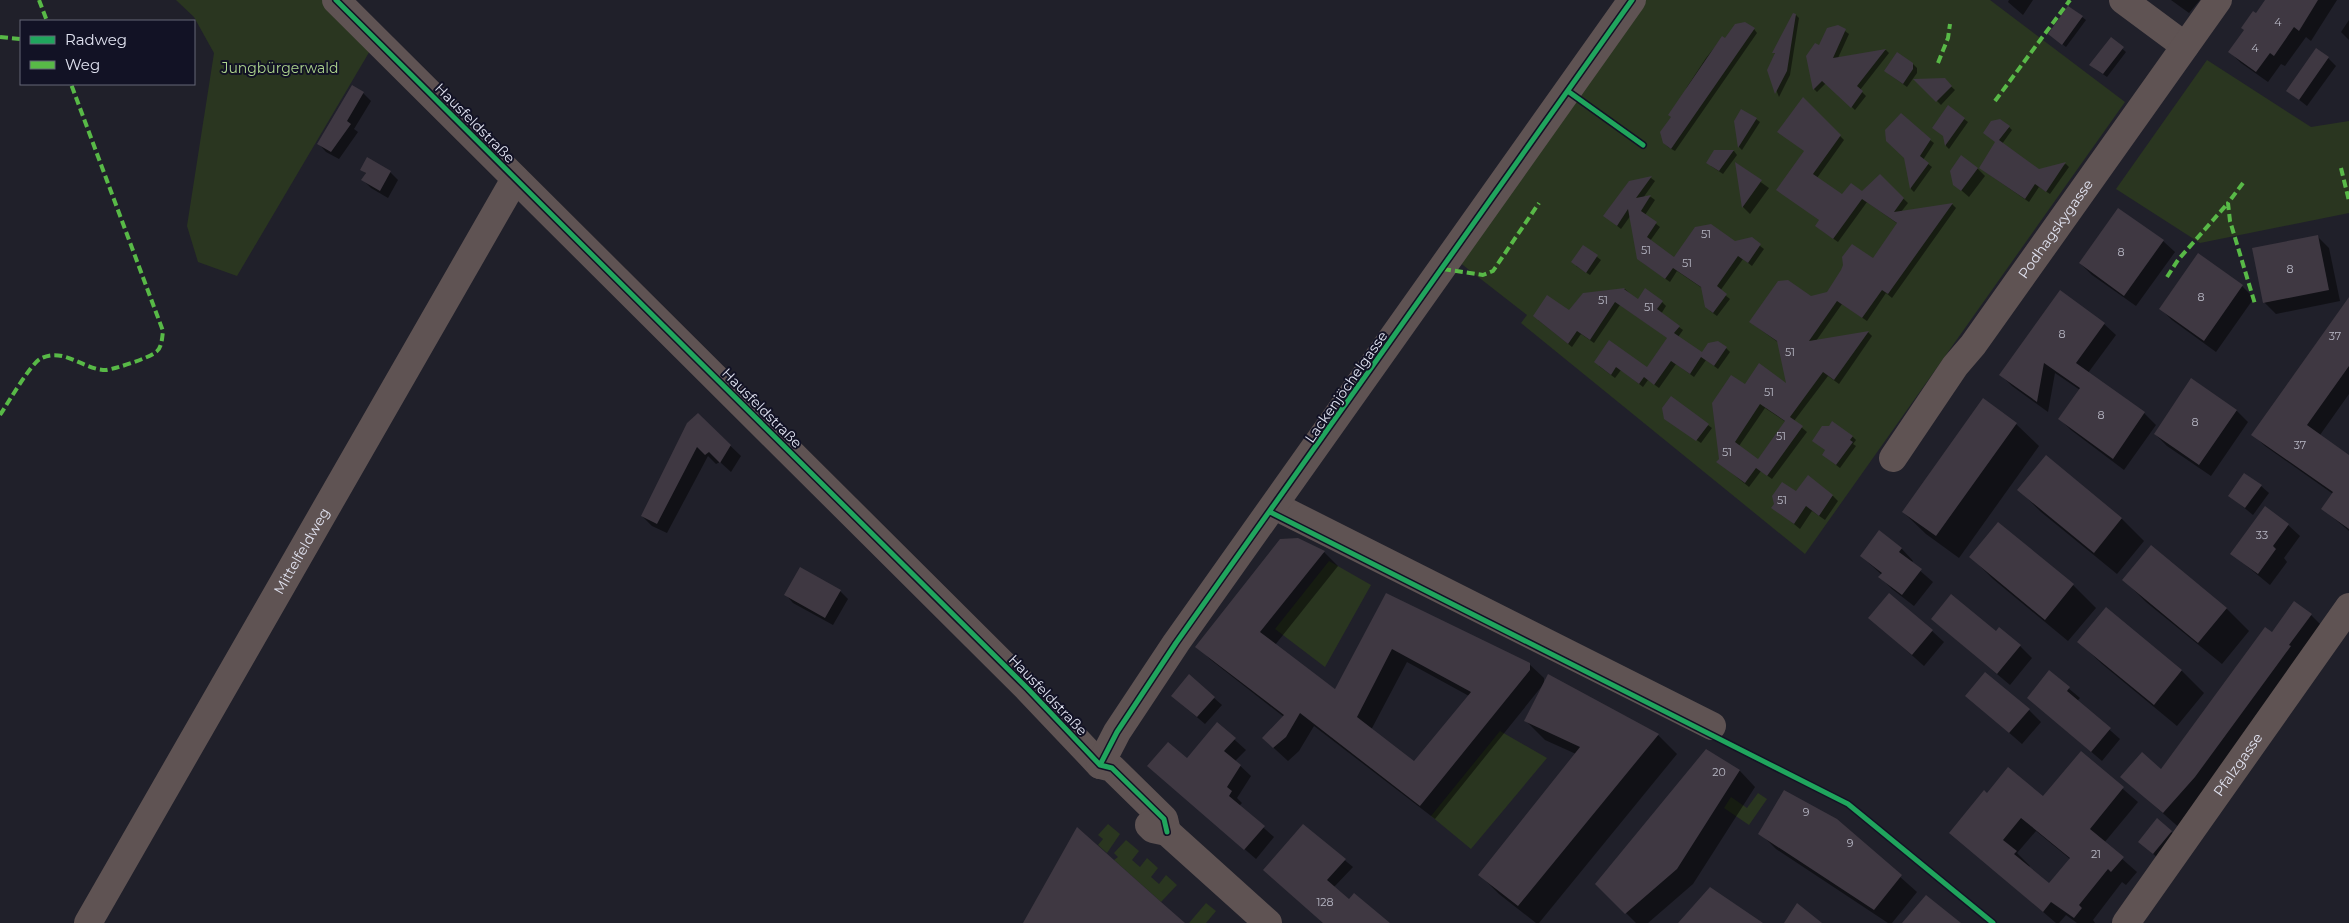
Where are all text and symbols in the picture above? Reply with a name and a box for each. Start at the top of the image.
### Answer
house number: 4 [2274,15,2282,29]
legend [20,20,195,85]
text: Radweg [65,30,127,49]
house number: 4 [2251,41,2259,55]
text: Weg [65,55,100,74]
park label: Jungbürgerwald [220,59,339,77]
street label: Hausfeldstraße [431,79,519,167]
street label: Podhagskygasse [2014,176,2097,282]
house number: 51 [1701,227,1711,241]
house number: 51 [1641,243,1651,257]
house number: 8 [2117,245,2125,259]
house number: 51 [1682,256,1692,270]
house number: 8 [2286,262,2294,276]
house number: 8 [2197,290,2205,304]
house number: 51 [1598,293,1608,307]
house number: 51 [1644,300,1654,314]
house number: 8 [2058,327,2066,341]
street label: Lackenjöchelgasse [1301,328,1391,446]
house number: 37 [2329,329,2341,343]
house number: 51 [1785,345,1795,359]
street label: Hausfeldstraße [718,364,806,452]
house number: 51 [1764,385,1774,399]
house number: 8 [2097,408,2105,422]
house number: 8 [2191,415,2199,429]
house number: 51 [1776,429,1786,443]
house number: 37 [2294,438,2306,452]
house number: 51 [1722,445,1732,459]
house number: 51 [1777,493,1787,507]
street label: Mittelfeldweg [270,504,333,597]
house number: 33 [2256,528,2268,542]
street label: Hausfeldstraße [1005,651,1091,739]
street label: Pfalzgasse [2209,729,2266,800]
house number: 20 [1712,765,1726,779]
house number: 9 [1803,805,1810,819]
house number: 9 [1847,836,1854,850]
house number: 21 [2091,847,2101,861]
house number: 128 [1316,895,1334,909]

